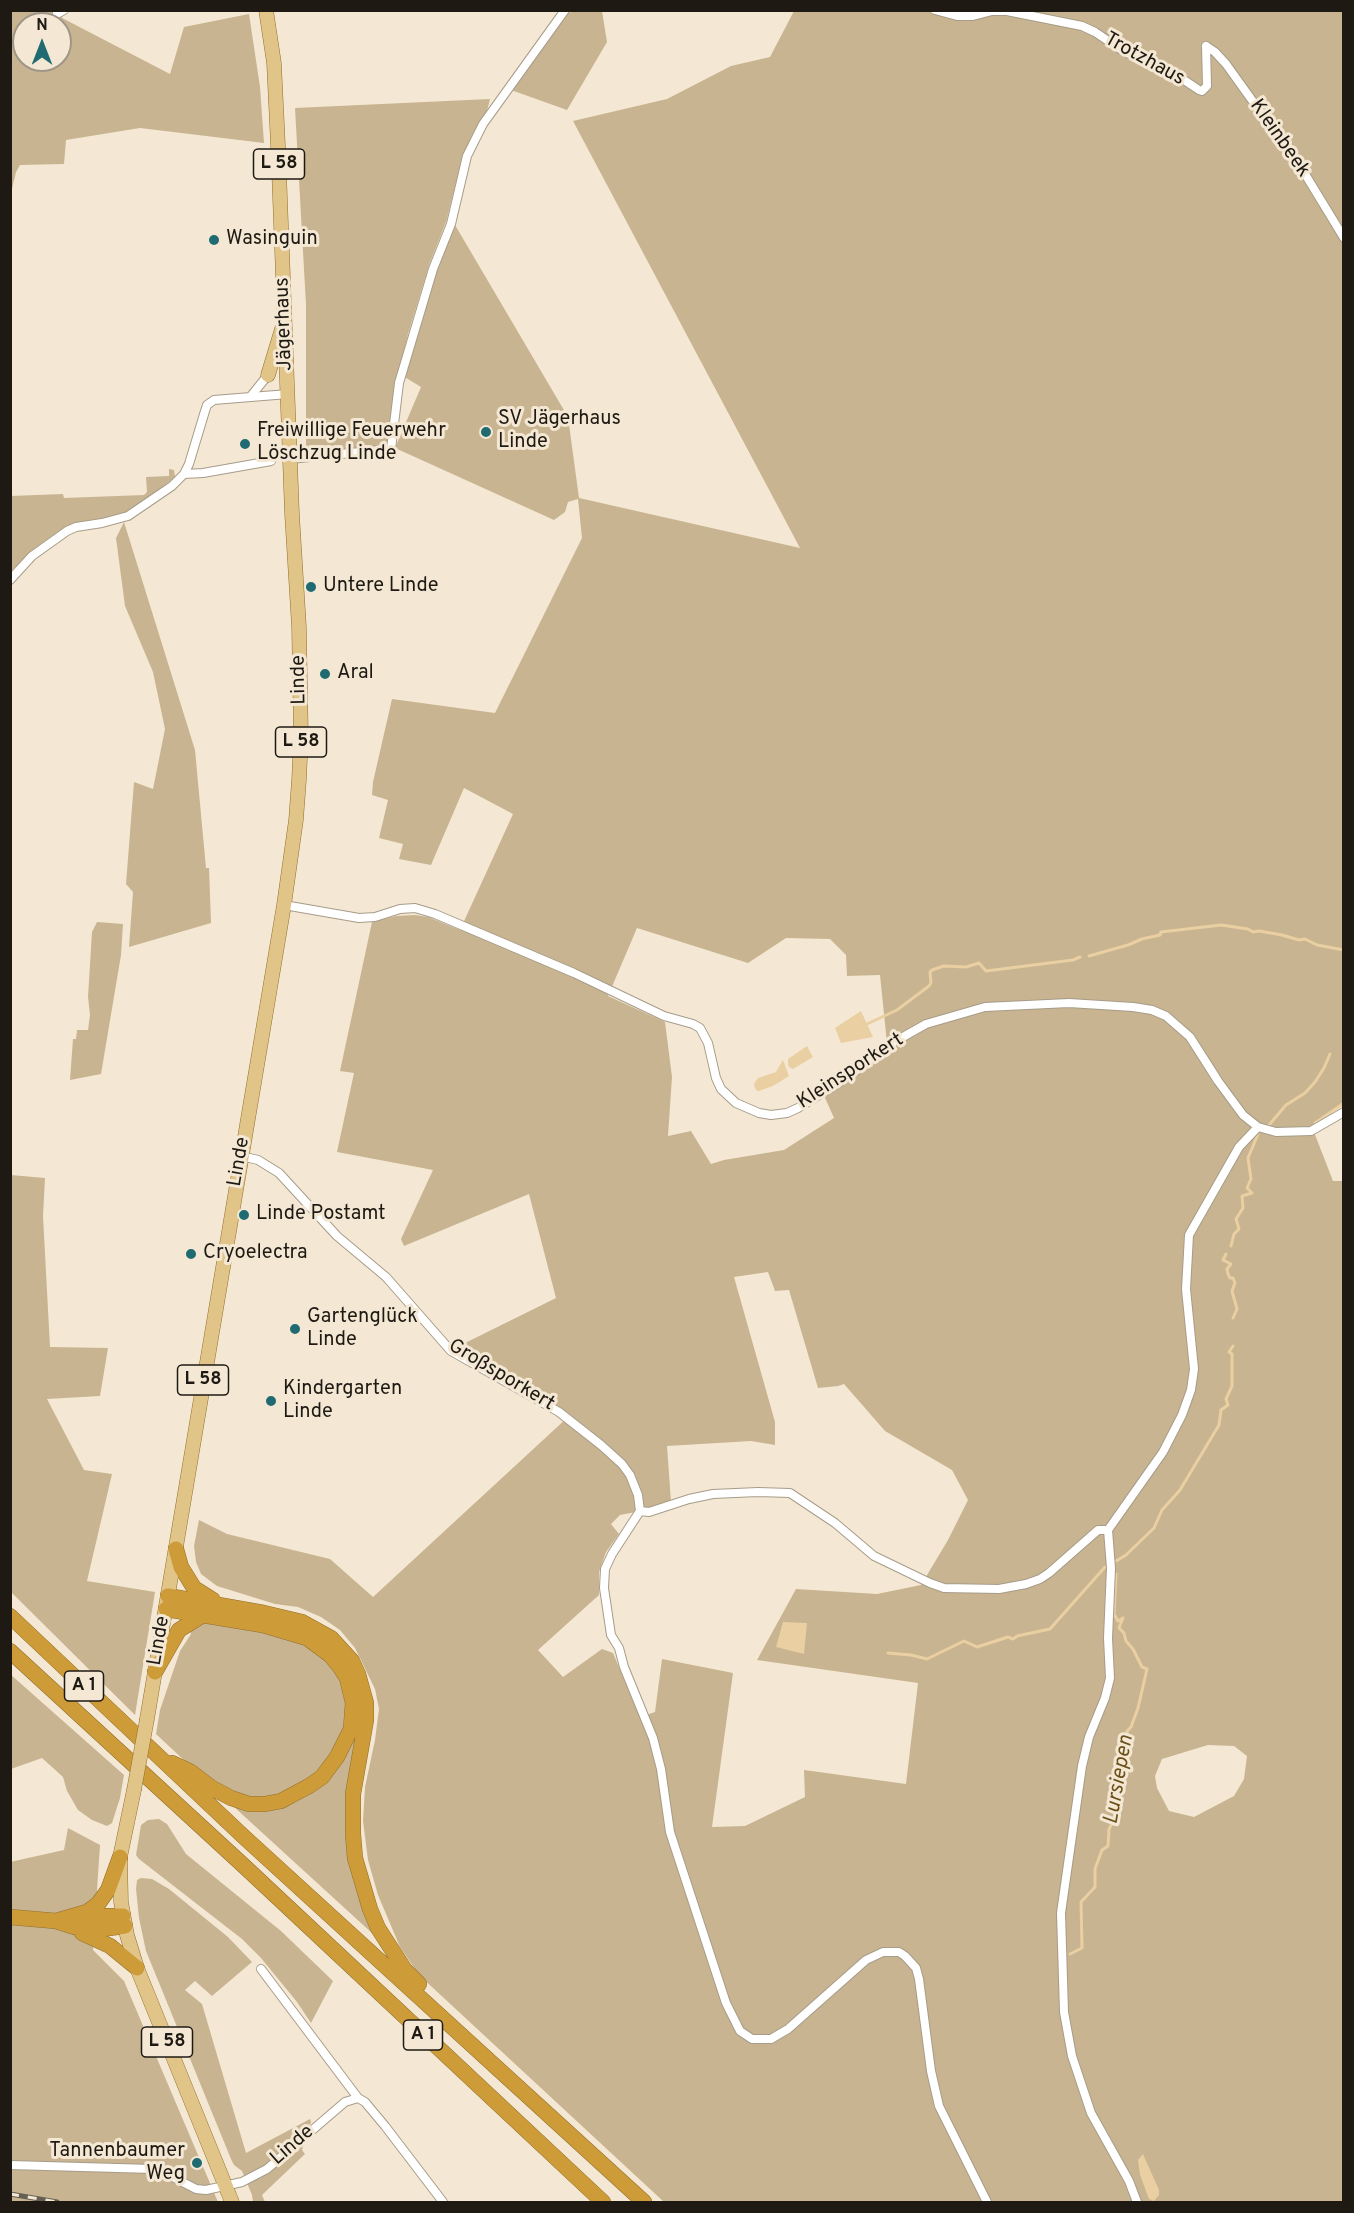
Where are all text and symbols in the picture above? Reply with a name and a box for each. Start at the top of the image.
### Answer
north arrow [12,12,72,72]
text: N [36,16,48,36]
street label: Trotzhaus [1100,28,1188,92]
street label: Kleinbeek [1243,95,1315,183]
road number: L 58 [254,149,304,179]
place label: Wasinguin [226,228,318,252]
marker: Wasinguin [207,233,221,247]
street label: Jägerhaus [271,277,299,371]
place label: SV Jägerhaus Linde [498,408,621,455]
place label: Freiwillige Feuerwehr Löschzug Linde [257,420,446,467]
marker: SV Jägerhaus Linde [479,425,493,439]
marker: Freiwillige Feuerwehr Löschzug Linde [238,437,252,451]
place label: Untere Linde [323,575,439,599]
marker: Untere Linde [304,580,318,594]
street label: Linde [288,655,312,705]
place label: Aral [337,662,374,686]
marker: Aral [318,667,332,681]
road number: L 58 [276,727,326,757]
street label: Kleinsporkert [793,1029,909,1115]
street label: Linde [224,1135,256,1189]
place label: Linde Postamt [256,1203,386,1227]
marker: Linde Postamt [237,1208,251,1222]
place label: Cryoelectra [203,1242,307,1266]
marker: Cryoelectra [184,1247,198,1261]
place label: Gartenglück Linde [307,1306,418,1353]
marker: Gartenglück Linde [288,1322,302,1336]
street label: Großsporkert [443,1335,559,1417]
road number: L 58 [178,1365,228,1395]
place label: Kindergarten Linde [283,1378,402,1425]
marker: Kindergarten Linde [264,1394,278,1408]
street label: Linde [144,1614,176,1668]
road number: A 1 [64,1671,104,1701]
water label: Lursiepen [1100,1733,1140,1827]
road number: A 1 [404,2020,442,2050]
road number: L 58 [142,2027,192,2057]
street label: Linde [266,2121,320,2171]
place label: Tannenbaumer Weg [49,2140,185,2187]
marker: Tannenbaumer Weg [190,2156,204,2170]

